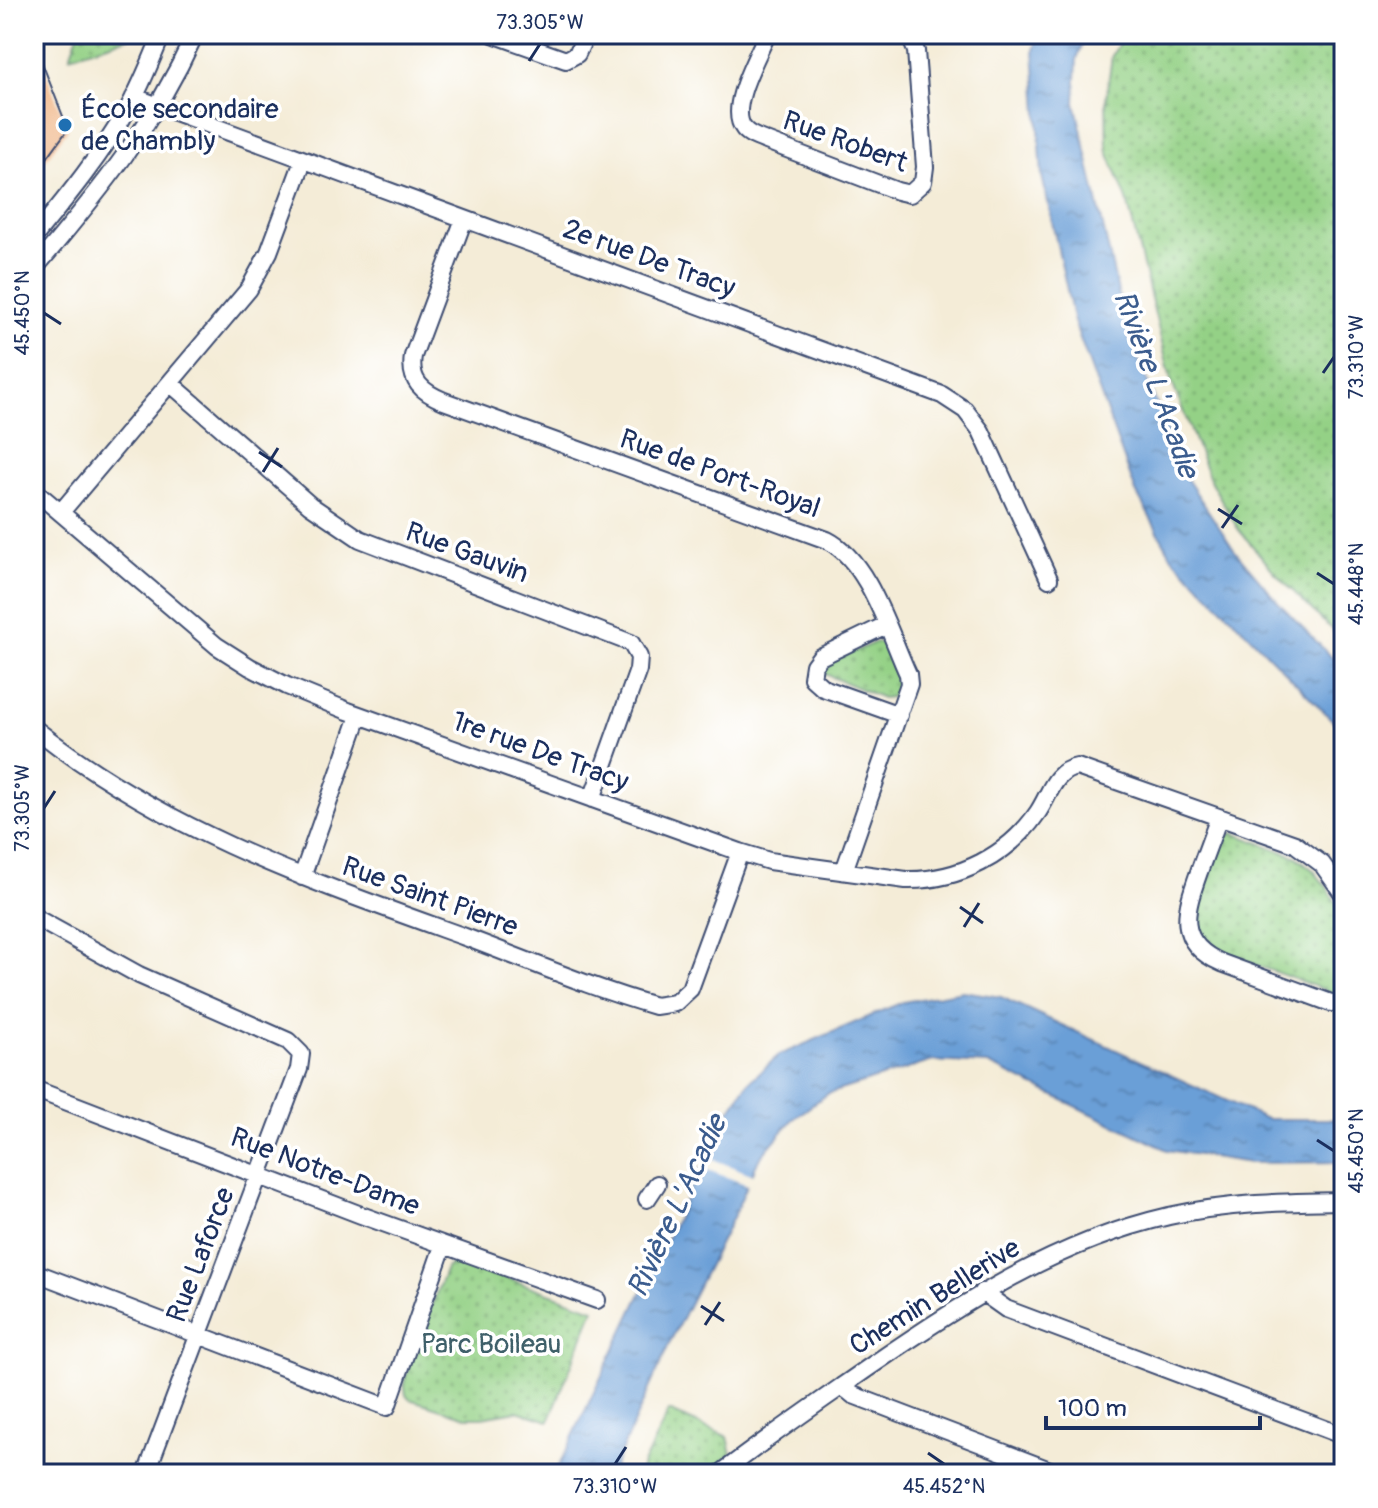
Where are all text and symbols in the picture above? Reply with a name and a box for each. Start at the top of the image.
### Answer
text: 73.305°W [496,10,584,35]
place label: École secondaire de Chambly [81,92,279,159]
street label: Rue Robert [778,103,913,181]
marker: École secondaire de Chambly [56,116,74,134]
street label: 2e rue De Tracy [558,212,740,306]
text: 45.450°N [10,270,35,356]
water label: Rivière L'Acadie [1105,285,1208,486]
text: 73.310°W [1344,315,1369,399]
street label: Rue de Port-Royal [615,422,825,526]
street label: Rue Gauvin [401,515,533,591]
text: 45.448°N [1344,543,1369,625]
street label: 1re rue De Tracy [447,704,633,800]
text: 73.305°W [10,764,35,852]
street label: Rue Saint Pierre [337,849,523,945]
water label: Rivière L'Acadie [619,1106,737,1303]
text: 45.450°N [1344,1108,1369,1194]
street label: Rue Notre-Dame [225,1120,425,1224]
street label: Rue Laforce [159,1182,243,1327]
street label: Chemin Bellerive [843,1231,1027,1363]
park label: Parc Boileau [421,1327,561,1362]
scale bar [1046,1380,1260,1430]
text: 100 m [1058,1394,1127,1423]
text: 73.310°W [573,1474,657,1499]
text: 45.452°N [903,1474,985,1499]

